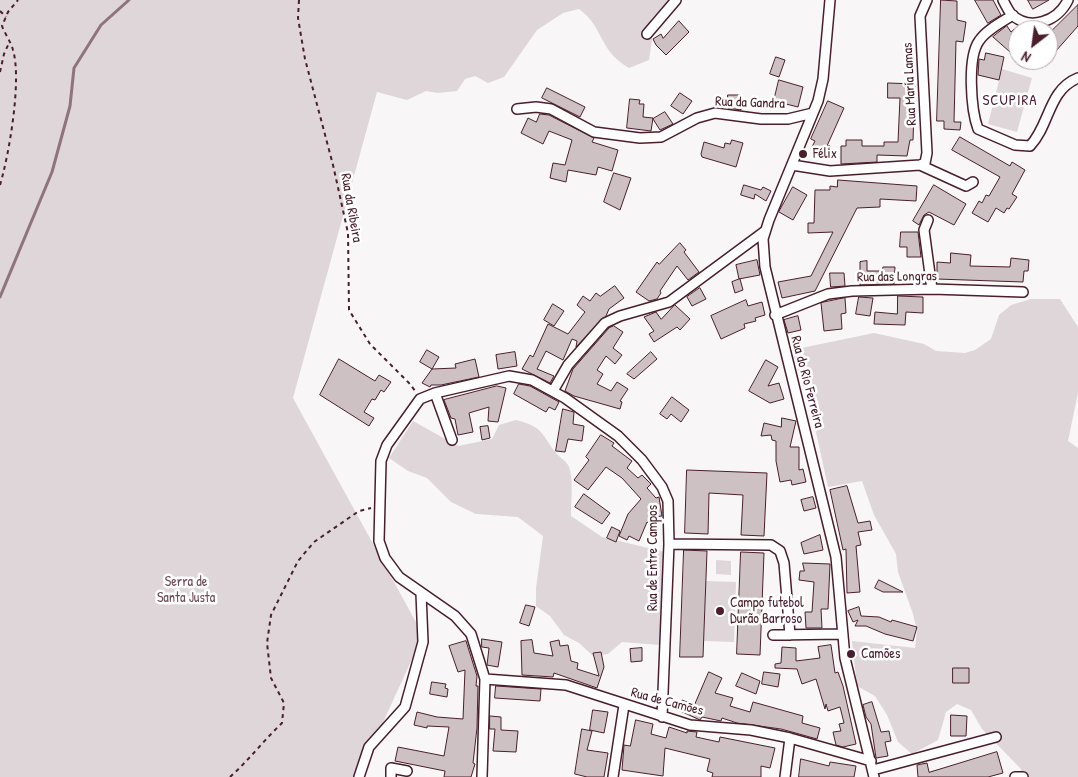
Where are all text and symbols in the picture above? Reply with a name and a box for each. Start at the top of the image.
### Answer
north arrow [1008,20,1058,70]
street label: Rua Maria Lamas [899,42,921,126]
text: N [1018,47,1034,68]
district label: SCUPIRA [982,92,1038,110]
street label: Rua da Gandra [715,93,785,113]
place label: Félix [813,146,837,162]
marker: Félix [797,148,809,160]
street label: Rua da Ribeira [337,172,365,244]
street label: Rua das Longras [857,268,937,286]
street label: Rua do Rio Ferreira [787,334,827,430]
street label: Rua de Entre Campos [645,505,661,611]
park label: Serra de Santa Justa [157,574,215,606]
place label: Campo futebol Durão Barroso [730,595,804,628]
marker: Campo futebol Durão Barroso [714,605,726,617]
place label: Camões [861,646,900,662]
marker: Camões [845,648,857,660]
street label: Rua de Camões [629,684,705,720]

